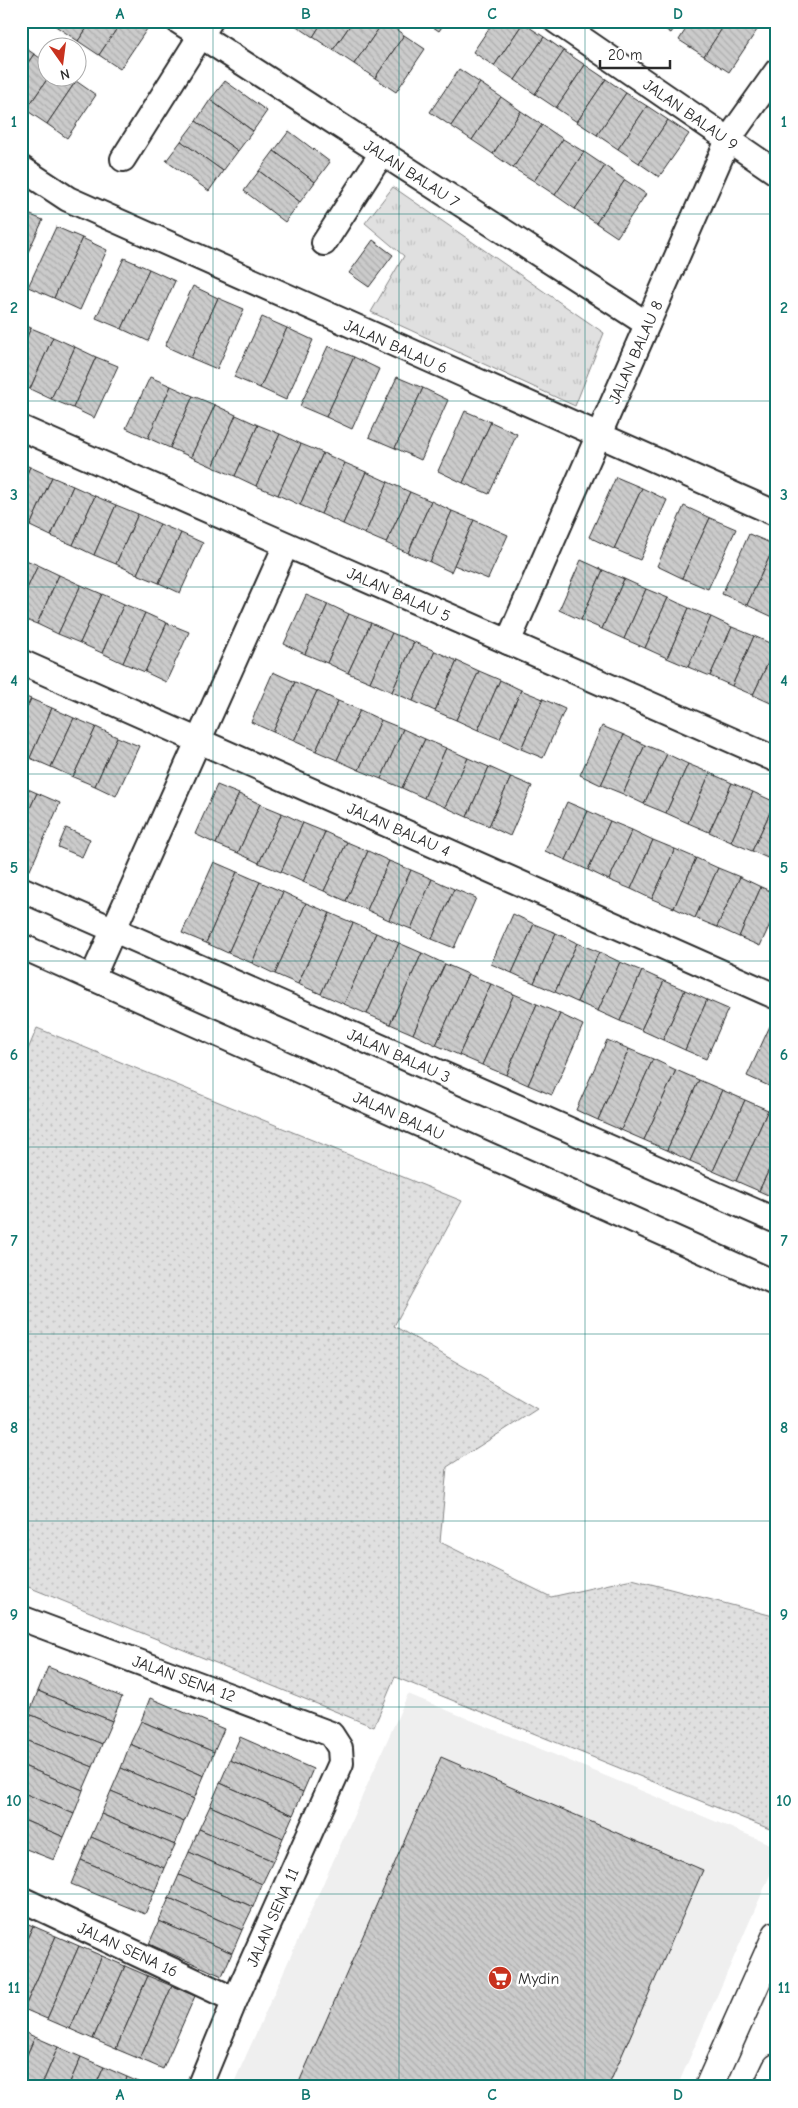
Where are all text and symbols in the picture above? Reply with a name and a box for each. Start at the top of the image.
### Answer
text: A [116,5,125,23]
text: B [301,5,311,23]
text: C [487,5,497,23]
text: D [673,5,683,23]
north arrow [38,38,88,88]
scale bar [600,38,670,70]
text: 20 m [608,46,642,64]
text: N [59,65,72,83]
street label: JALAN BALAU 9 [640,76,741,154]
text: 1 [11,113,17,131]
text: 1 [781,113,787,131]
street label: JALAN BALAU 7 [360,136,463,212]
street label: JALAN BALAU 8 [605,298,667,407]
text: 2 [10,299,18,317]
text: 2 [780,299,788,317]
street label: JALAN BALAU 6 [341,316,450,378]
text: 3 [10,486,18,504]
text: 3 [780,486,788,504]
street label: JALAN BALAU 5 [344,564,453,626]
text: 4 [10,672,18,690]
text: 4 [780,672,788,690]
street label: JALAN BALAU 4 [344,799,453,861]
text: 5 [10,859,18,877]
text: 5 [780,859,788,877]
street label: JALAN BALAU 3 [344,1025,453,1087]
text: 6 [10,1046,18,1064]
text: 6 [780,1046,788,1064]
street label: JALAN BALAU [350,1088,447,1144]
text: 7 [10,1232,18,1250]
text: 7 [780,1232,788,1250]
text: 8 [10,1419,18,1437]
text: 8 [780,1419,788,1437]
text: 9 [10,1606,18,1624]
text: 9 [780,1606,788,1624]
street label: JALAN SENA 12 [130,1652,238,1706]
text: 10 [6,1792,22,1810]
text: 10 [776,1792,792,1810]
street label: JALAN SENA 11 [243,1865,303,1970]
street label: JALAN SENA 16 [75,1919,181,1981]
supermarket icon: Mydin [487,1965,513,1991]
place label: Mydin [518,1970,559,1988]
text: 11 [8,1979,20,1997]
text: 11 [778,1979,790,1997]
text: A [116,2086,125,2104]
text: B [301,2086,311,2104]
text: C [487,2086,497,2104]
text: D [673,2086,683,2104]

